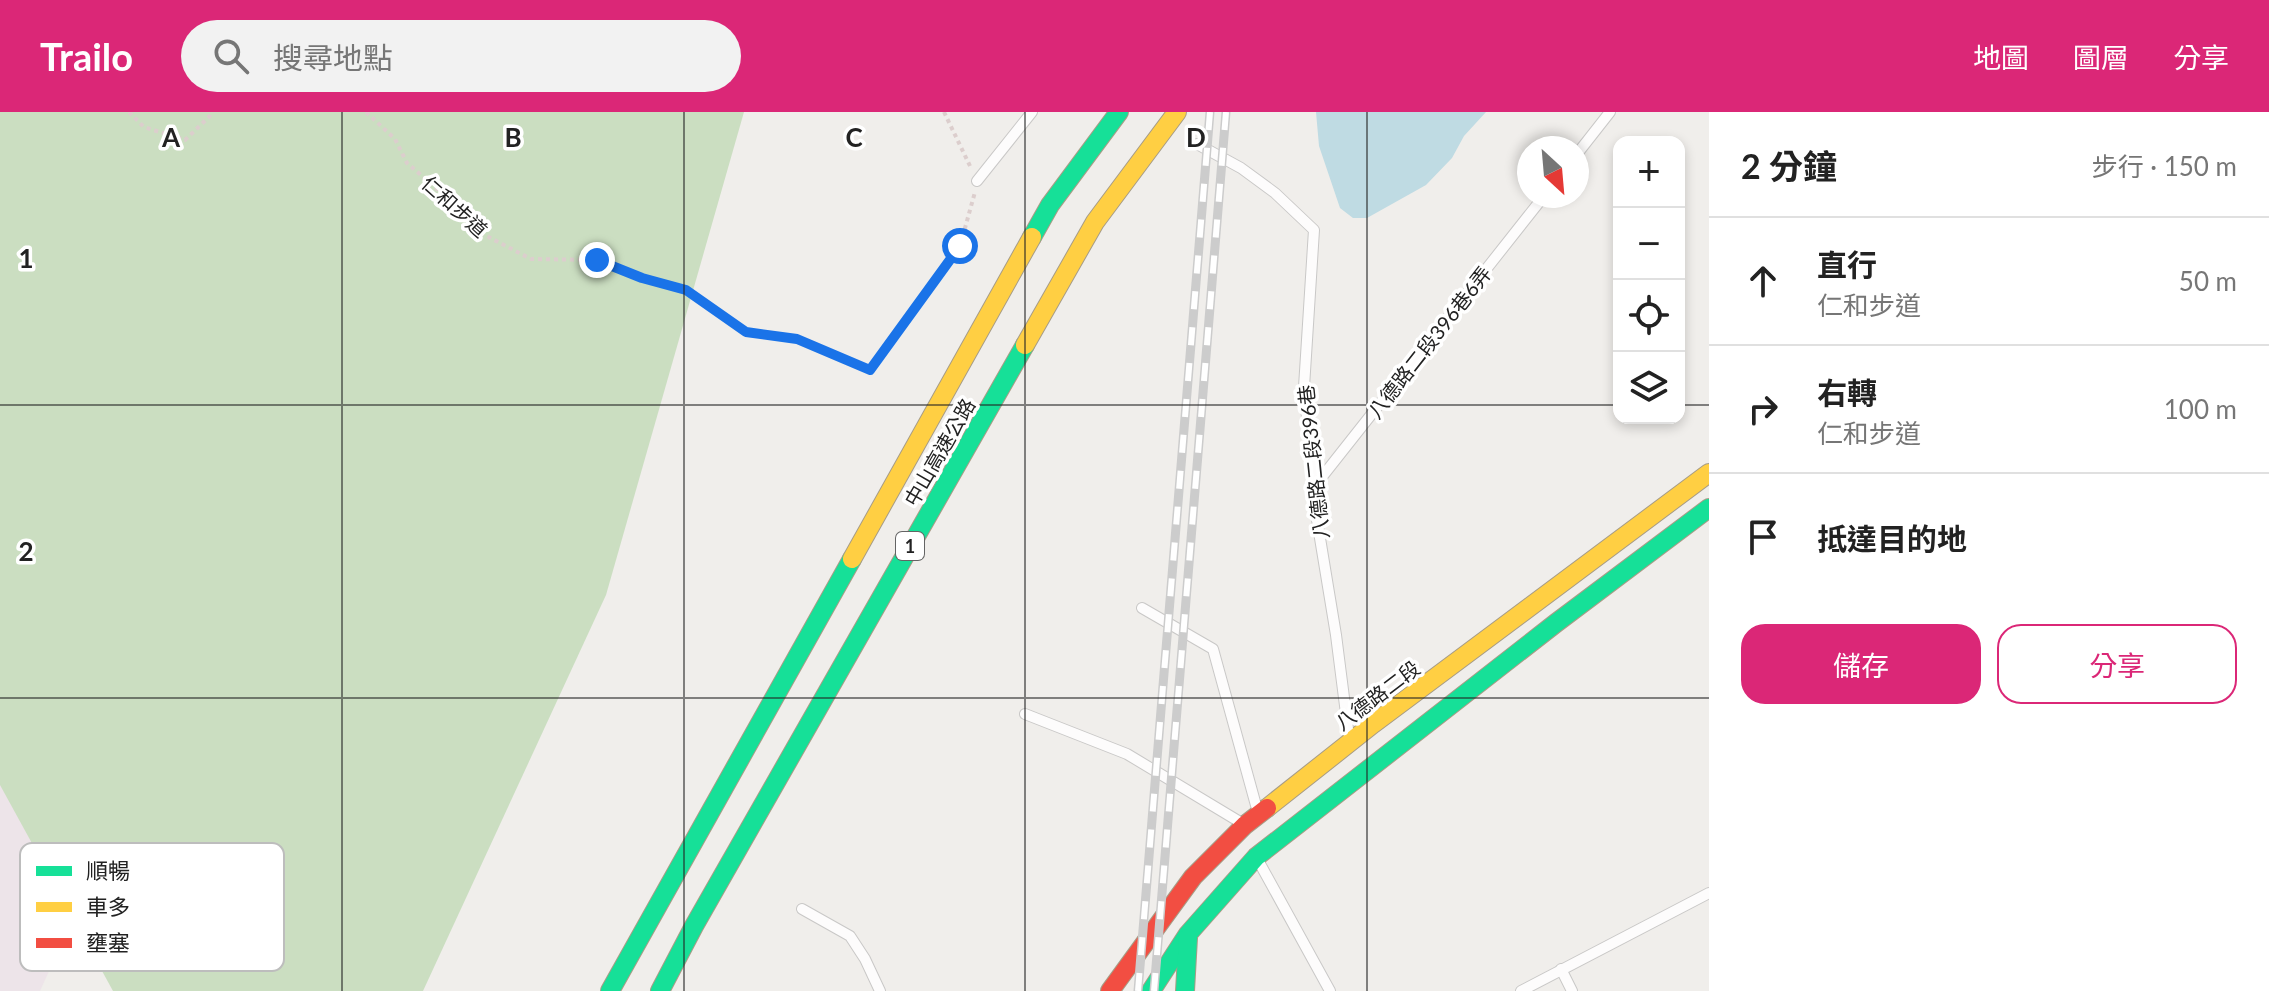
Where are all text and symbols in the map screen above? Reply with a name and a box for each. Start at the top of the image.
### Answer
search box [181,20,741,92]
text: Trailo [40,33,133,79]
icon: search [209,34,253,78]
text: 搜尋地點 [273,39,393,75]
text: 地圖 [1973,40,2029,74]
text: 圖層 [2073,40,2129,74]
text: 分享 [2173,40,2229,74]
text: A [161,121,181,153]
text: B [504,121,522,153]
text: C [845,121,863,153]
text: D [1186,121,1206,153]
north arrow [1517,136,1589,208]
map controls [1613,136,1685,424]
button: + [1613,136,1685,208]
text: 2 分鐘 [1741,145,1837,186]
text: 步行 · 150 m [2092,150,2237,182]
street label: 仁和步道 [417,170,493,242]
button: − [1613,208,1685,280]
route start [942,228,978,264]
text: 1 [18,242,34,274]
route end [579,242,615,278]
text: 直行 [1817,246,1877,282]
icon: ahead [1741,259,1785,303]
street label: 八德路二段396巷6弄 [1362,261,1496,423]
text: 50 m [2179,265,2237,297]
button: locate [1613,280,1685,352]
text: 仁和步道 [1817,289,1921,321]
button: layers [1613,352,1685,424]
text: 右轉 [1817,374,1877,410]
street label: 八德路二段396巷 [1293,384,1333,540]
icon: right [1741,387,1785,431]
text: 100 m [2164,393,2237,425]
street label: 中山高速公路 [899,394,979,510]
text: 仁和步道 [1817,417,1921,449]
icon: arrive [1741,515,1785,559]
text: 抵達目的地 [1817,520,1967,556]
road number: 1 [896,532,924,560]
text: 2 [18,535,34,567]
button: 儲存 [1741,624,1981,704]
button: 分享 [1997,624,2237,704]
street label: 八德路二段 [1330,655,1424,735]
legend [20,843,284,971]
text: 順暢 [86,857,130,884]
text: 車多 [86,893,130,920]
text: 壅塞 [86,929,130,956]

